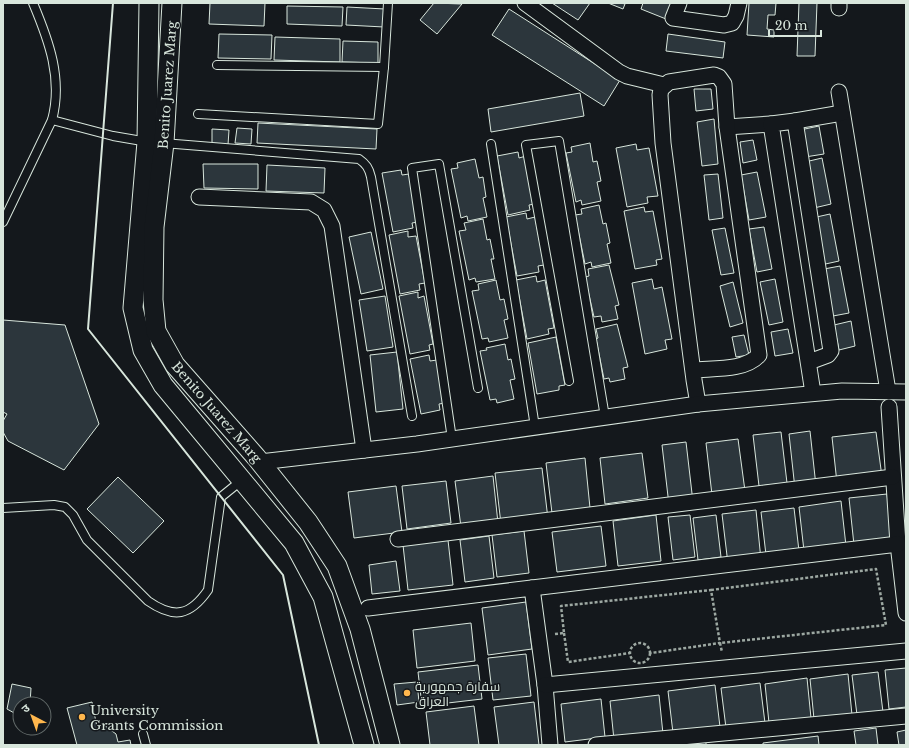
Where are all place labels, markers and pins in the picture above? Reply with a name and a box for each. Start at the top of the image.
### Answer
place label: سفارة جمهورية العراق [415,678,500,710]
marker: سفارة جمهورية العراق [402,688,412,698]
place label: University Grants Commission [90,702,223,734]
marker: University Grants Commission [77,712,87,722]

